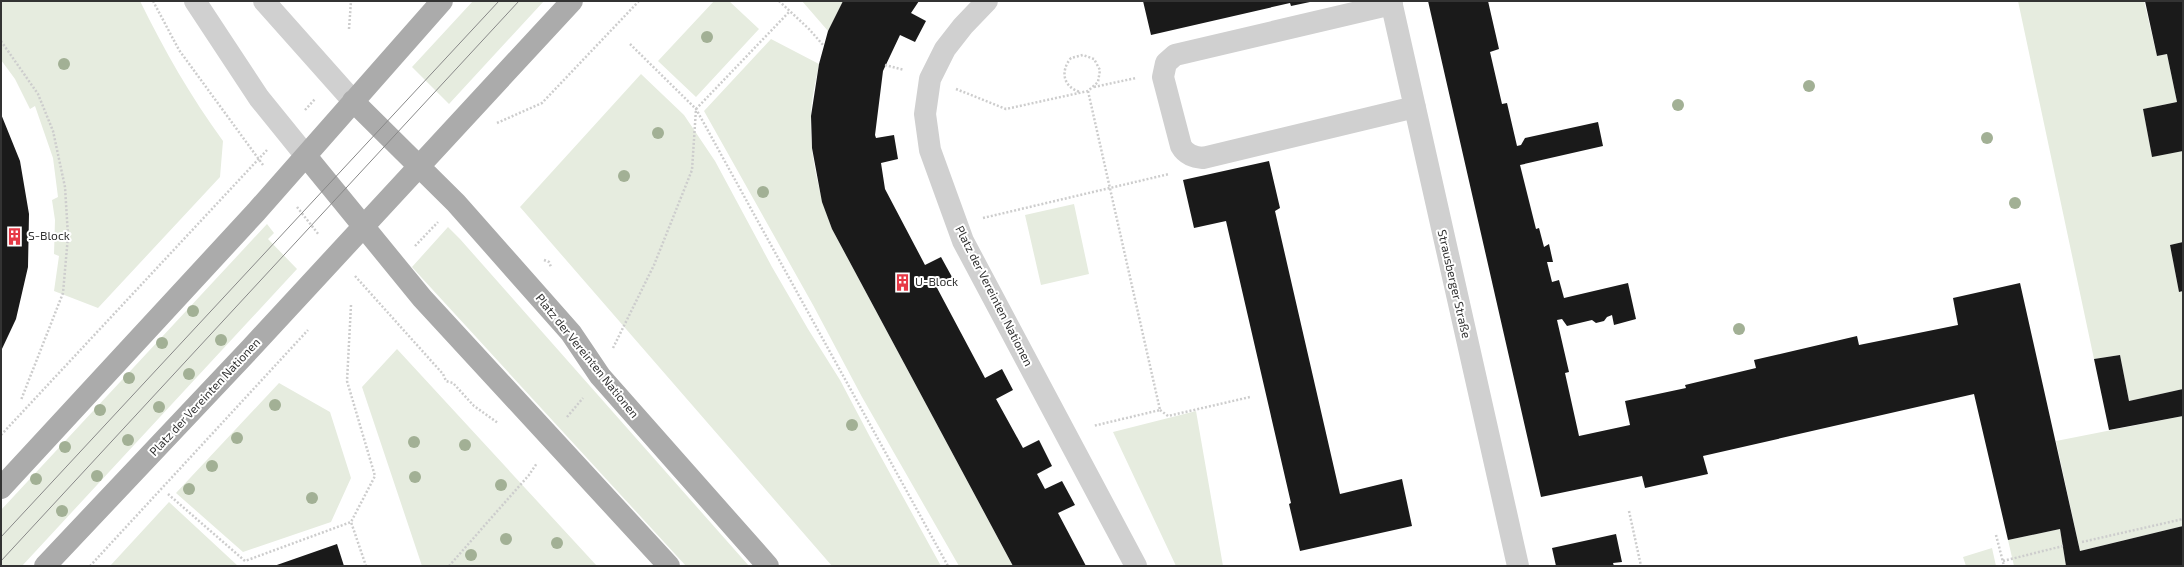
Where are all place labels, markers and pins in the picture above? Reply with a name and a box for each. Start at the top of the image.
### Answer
building icon: S-Block [5,226,25,246]
place label: S-Block [28,228,70,242]
building icon: U-Block [892,272,912,292]
place label: U-Block [915,274,958,288]

